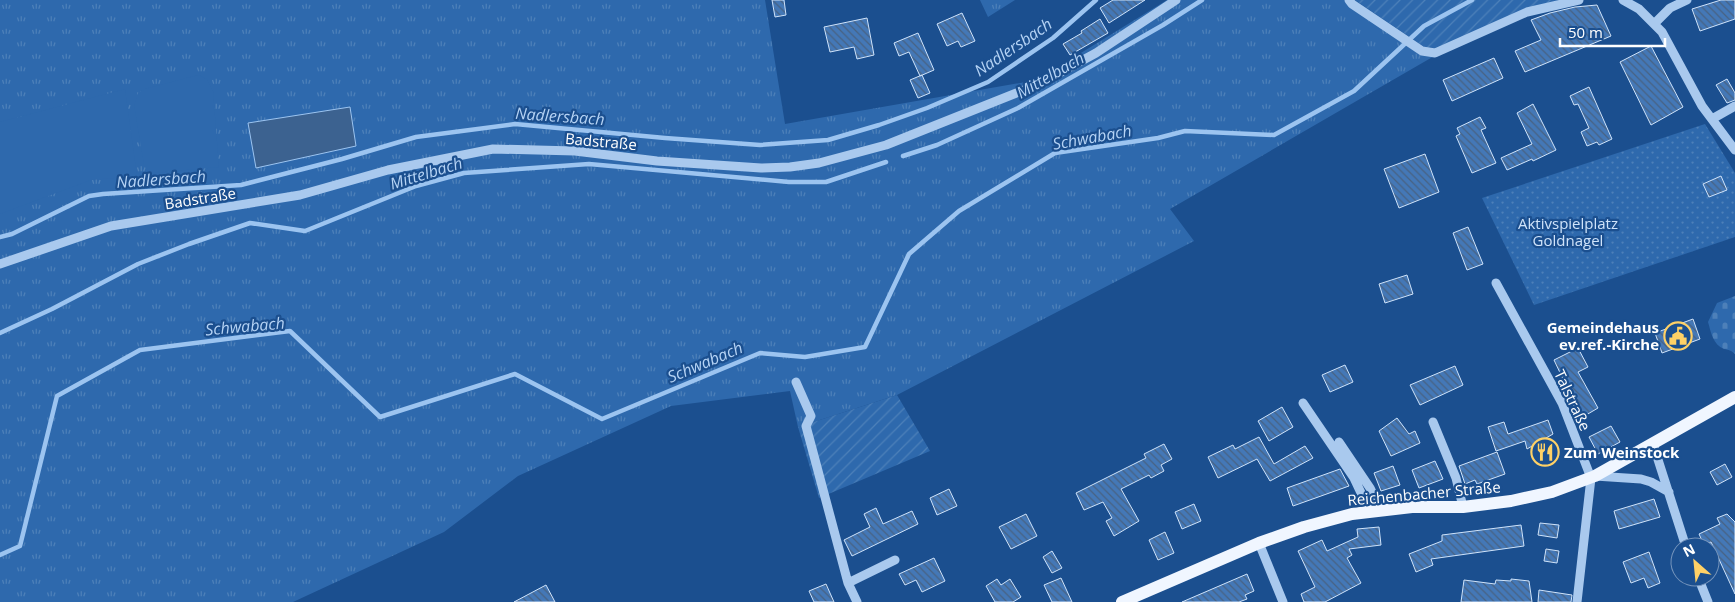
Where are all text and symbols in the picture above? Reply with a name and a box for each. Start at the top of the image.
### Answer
water label: Nadlersbach [970,13,1056,81]
scale bar [1560,15,1665,47]
text: 50 m [1568,22,1603,42]
water label: Mittelbach [1012,47,1088,103]
water label: Nadlersbach [515,102,605,130]
water label: Schwabach [1051,119,1133,155]
street label: Badstraße [564,128,638,154]
water label: Mittelbach [387,152,465,194]
water label: Nadlersbach [116,165,206,193]
street label: Badstraße [163,182,237,214]
park label: Aktivspielplatz Goldnagel [1518,213,1618,250]
water label: Schwabach [204,312,286,340]
place label: Gemeindehaus ev.ref.-Kirche [1547,317,1659,354]
public building icon: Gemeindehaus ev.ref.-Kirche [1663,321,1693,351]
water label: Schwabach [664,336,746,388]
street label: Talstraße [1550,366,1596,434]
restaurant icon: Zum Weinstock [1530,437,1560,467]
place label: Zum Weinstock [1564,442,1680,462]
street label: Reichenbacher Straße [1347,476,1501,510]
north arrow [1670,537,1720,587]
text: N [1679,539,1698,561]

